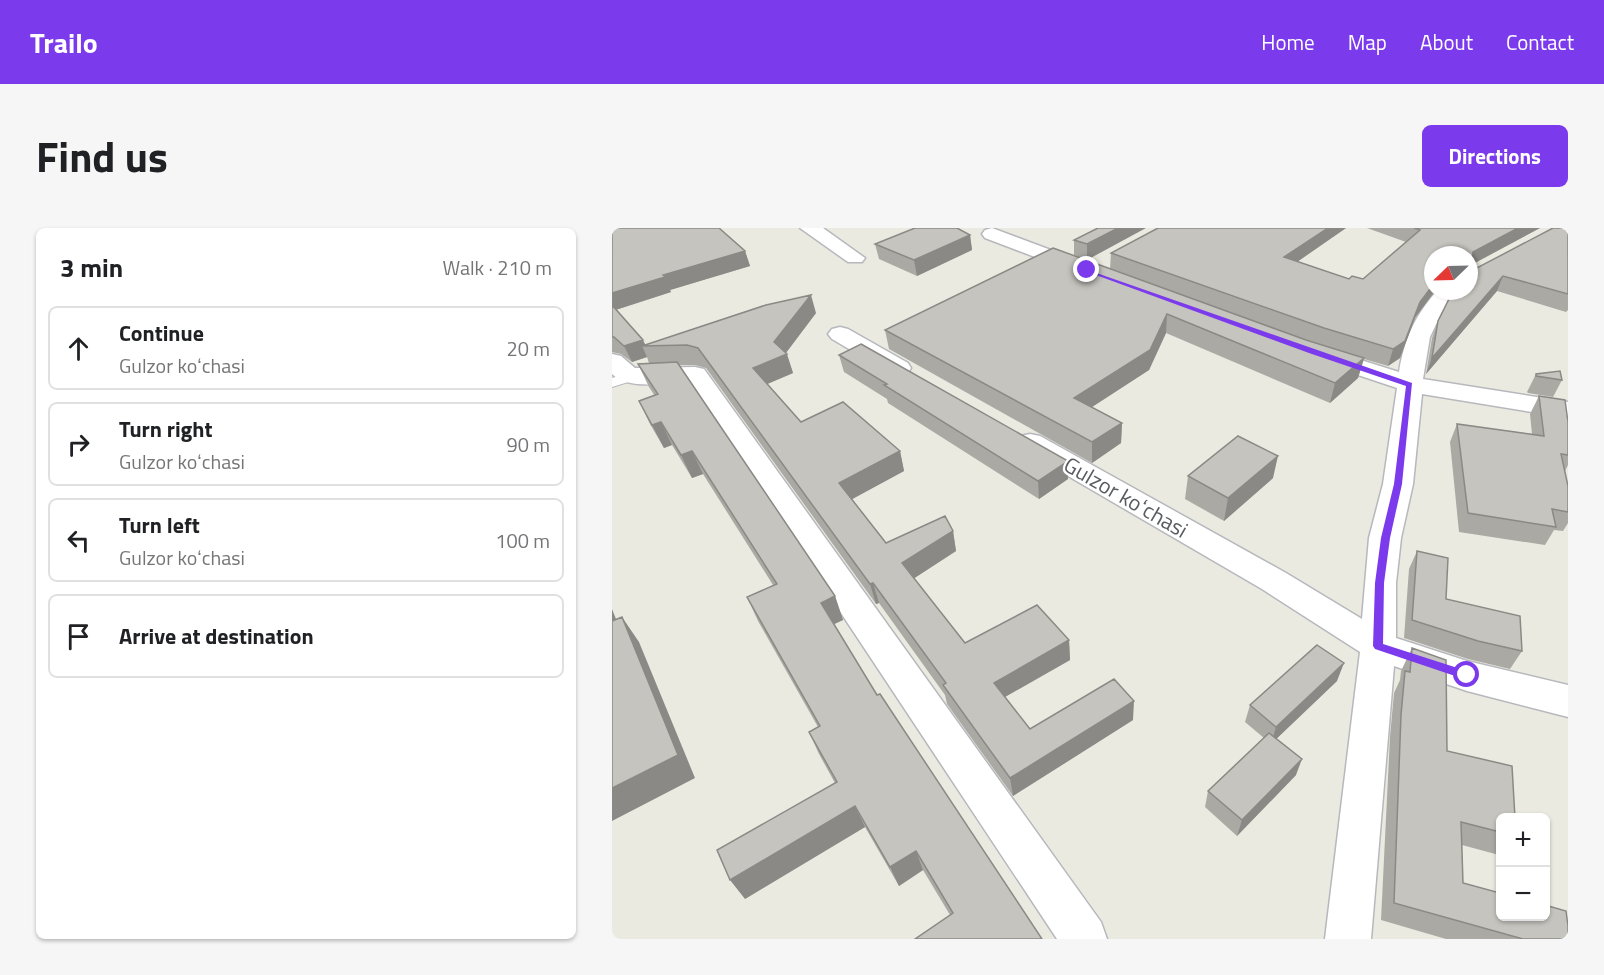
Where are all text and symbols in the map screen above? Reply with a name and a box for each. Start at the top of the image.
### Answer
text: Trailo [30,21,98,64]
text: Home [1261,26,1315,58]
text: Map [1348,26,1387,58]
text: About [1420,26,1473,58]
text: Contact [1506,26,1574,58]
text: Find us [36,124,168,188]
button: Directions [1422,125,1568,187]
north arrow [1424,246,1478,300]
text: 3 min [60,248,123,287]
text: Walk · 210 m [443,252,552,283]
route end [1073,256,1099,282]
text: Continue [119,316,204,350]
icon: ahead [62,332,95,365]
text: 20 m [506,333,550,364]
text: Gulzor koʻchasi [119,350,245,381]
text: Turn right [119,412,213,446]
icon: right [62,428,95,461]
text: 90 m [506,429,550,460]
text: Gulzor koʻchasi [119,446,245,477]
street label: Gulzor koʻchasi [1058,448,1194,546]
text: Turn left [119,508,200,542]
icon: left [62,524,95,557]
text: 100 m [495,525,550,556]
text: Gulzor koʻchasi [119,542,245,573]
text: Arrive at destination [119,619,314,653]
icon: arrive [62,620,95,653]
route start [1453,661,1479,687]
map controls [1496,813,1550,921]
button: + [1496,813,1550,867]
button: − [1496,867,1550,921]

